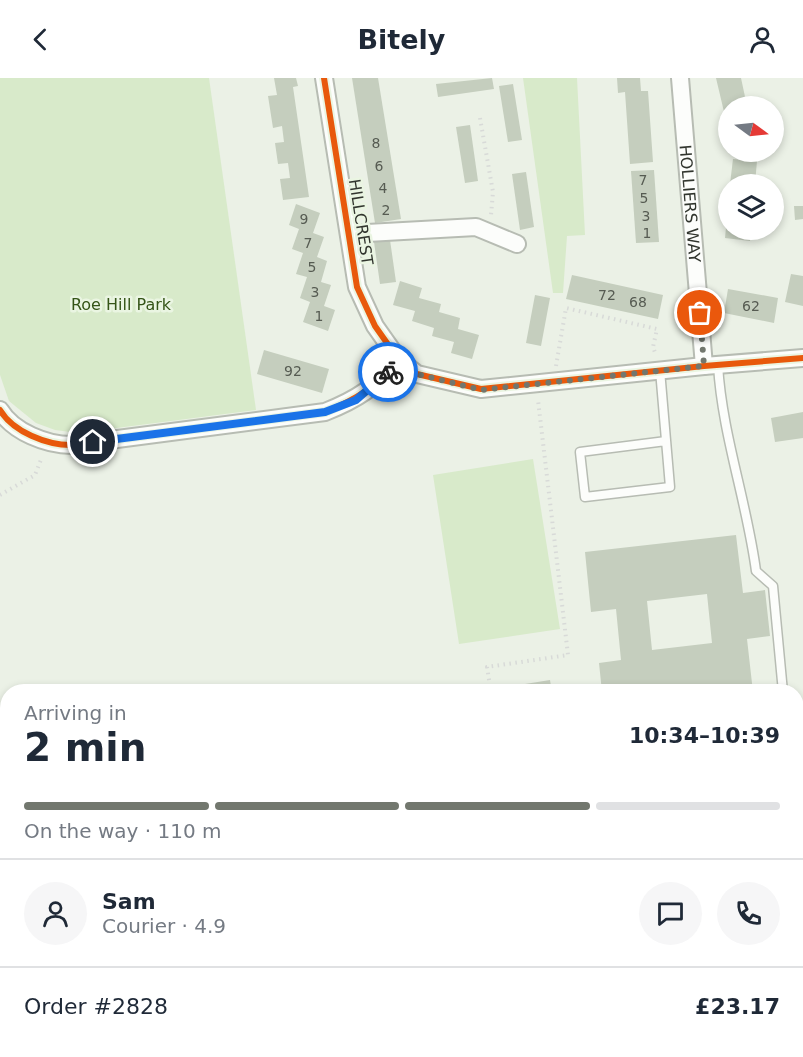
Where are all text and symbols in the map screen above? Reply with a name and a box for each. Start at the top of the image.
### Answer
icon: back [24,23,57,56]
icon: person [746,23,779,56]
text: Bitely [358,24,445,55]
north arrow [718,96,784,162]
map controls [718,96,784,240]
house number: 8 [372,135,380,151]
street label: HOLLIERS WAY [676,144,705,263]
house number: 6 [375,158,384,174]
house number: 7 [639,172,647,188]
button: layers [718,174,784,240]
street label: HILLCREST [345,178,377,267]
house number: 4 [379,180,388,196]
house number: 5 [640,190,648,206]
house number: 2 [382,202,390,218]
house number: 3 [642,208,650,224]
house number: 9 [300,211,308,227]
house number: 1 [643,225,651,241]
house number: 7 [304,235,312,251]
house number: 5 [308,259,316,275]
house number: 3 [311,284,319,300]
house number: 72 [598,287,616,303]
pin [674,287,725,338]
house number: 68 [629,294,647,310]
park label: Roe Hill Park [71,295,172,314]
icon: bag [683,296,716,329]
house number: 62 [742,298,760,314]
house number: 1 [315,308,323,324]
courier [358,342,418,402]
icon: bike [372,356,405,389]
house number: 92 [284,363,302,379]
pin [67,416,118,467]
icon: home [76,425,109,458]
text: Arriving in [24,701,127,725]
text: 10:34–10:39 [629,723,780,748]
text: 2 min [24,725,146,770]
text: On the way · 110 m [24,819,222,843]
button: person [24,882,87,945]
button: chat [639,882,702,945]
button: phone [717,882,780,945]
text: Sam [102,889,156,914]
text: Courier · 4.9 [102,914,226,938]
text: Order #2828 [24,994,168,1019]
text: £23.17 [695,994,780,1019]

